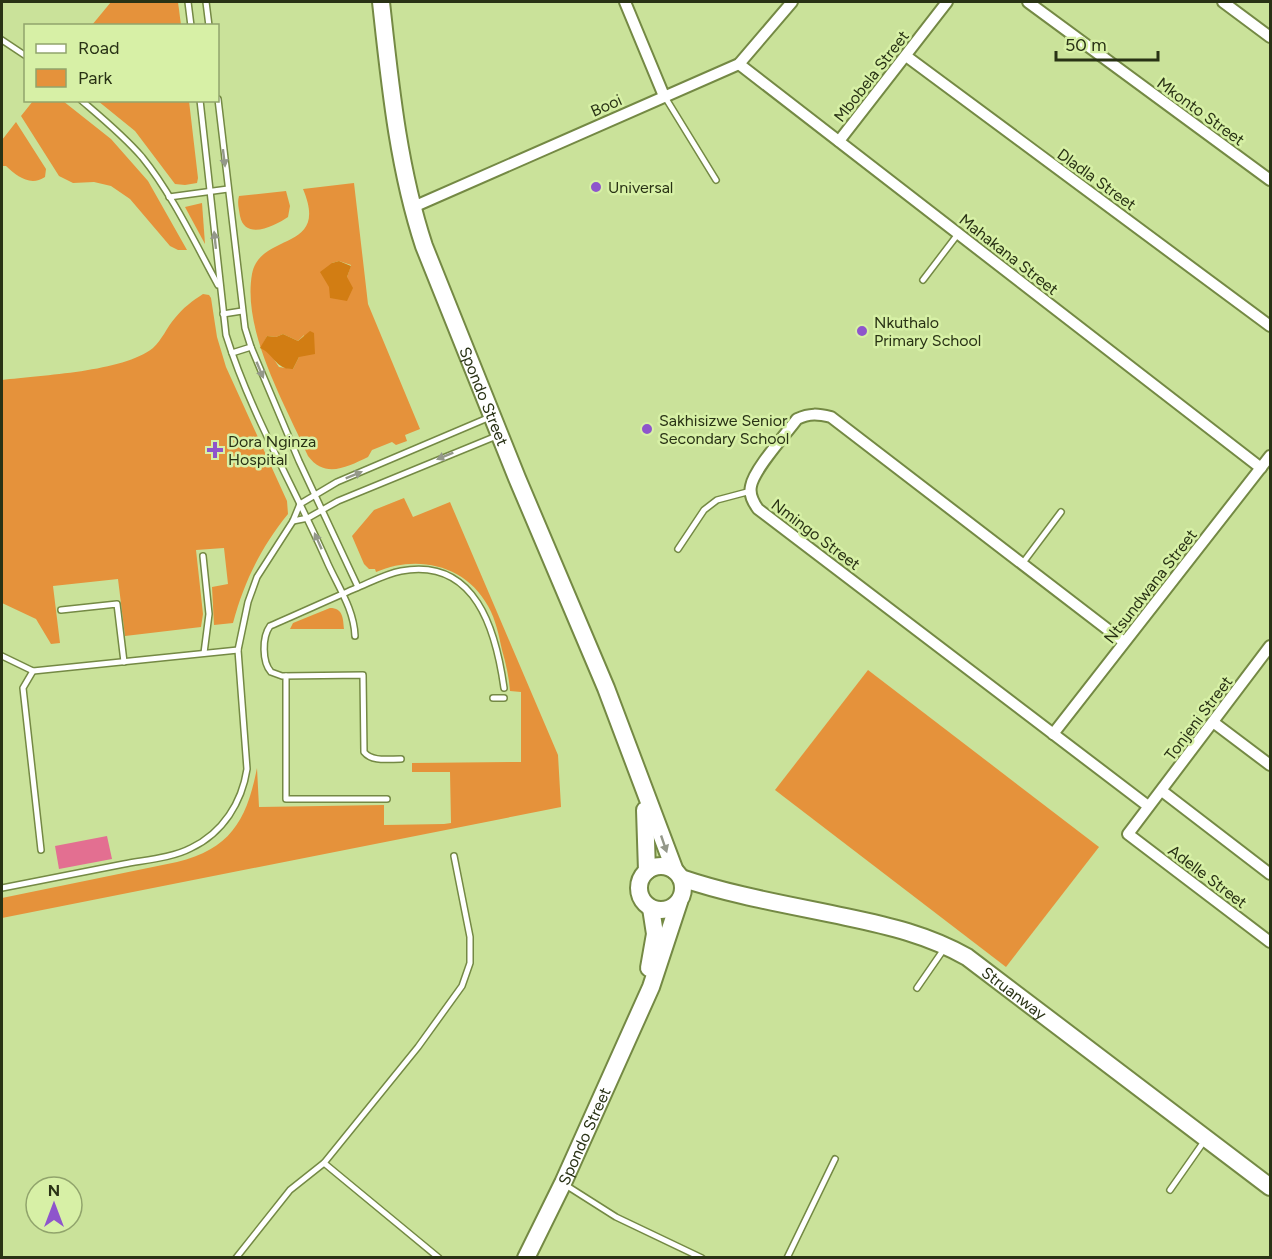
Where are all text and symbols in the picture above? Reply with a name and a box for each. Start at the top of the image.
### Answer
legend [24,24,219,102]
scale bar [1056,24,1158,62]
street label: Mbobela Street [830,27,913,126]
text: 50 m [1065,34,1107,56]
text: Road [78,37,119,59]
text: Park [78,67,113,89]
street label: Mkonto Street [1153,73,1248,149]
street label: Booi [588,90,625,121]
street label: Dladla Street [1054,145,1140,214]
one-way arrow [219,148,229,167]
place label: Universal [608,178,673,197]
marker: Universal [589,180,603,194]
street label: Mahakana Street [955,210,1062,299]
one-way arrow [210,231,220,250]
place label: Nkuthalo Primary School [874,313,981,350]
marker: Nkuthalo Primary School [855,324,869,338]
street label: Spondo Street [455,344,512,449]
one-way arrow [255,361,265,379]
place label: Sakhisizwe Senior Secondary School [659,411,789,448]
marker: Sakhisizwe Senior Secondary School [640,422,654,436]
place label: Dora Nginza Hospital [228,432,316,469]
marker: Dora Nginza Hospital [206,441,224,459]
one-way arrow [436,451,454,461]
one-way arrow [345,470,363,480]
street label: Nmingo Street [768,495,864,574]
street label: Ntsundwana Street [1100,526,1201,647]
one-way arrow [313,531,323,549]
street label: Tonjeni Street [1161,672,1236,764]
one-way arrow [659,835,669,853]
street label: Adelle Street [1165,841,1251,912]
street label: Struanway [978,963,1050,1024]
street label: Spondo Street [554,1085,615,1188]
north arrow [24,1175,84,1235]
text: N [48,1181,60,1200]

